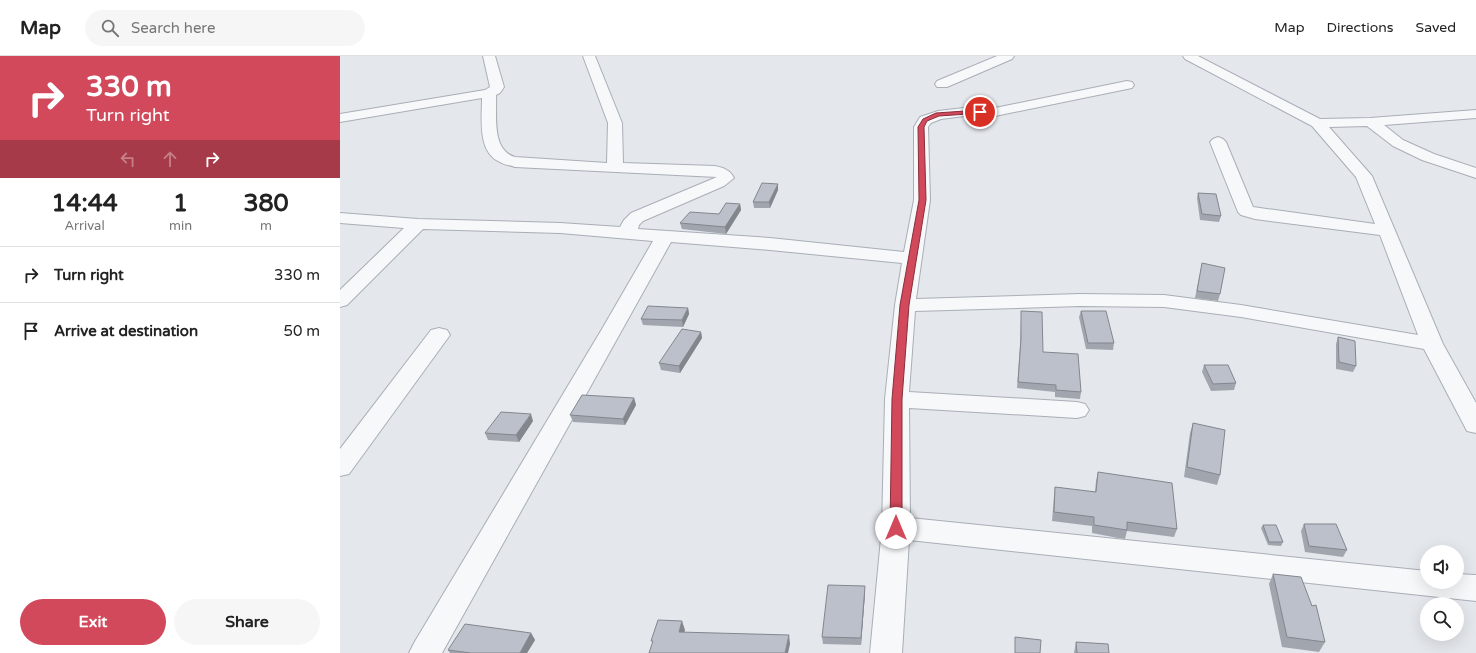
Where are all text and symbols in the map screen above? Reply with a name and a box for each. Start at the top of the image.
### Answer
search box [85,10,365,46]
text: Map [20,17,61,39]
icon: search [99,17,121,39]
text: Search here [131,19,215,37]
text: Map [1274,19,1305,36]
text: Directions [1327,19,1394,36]
text: Saved [1416,19,1456,36]
text: 330 m [86,70,172,104]
icon: right [20,72,72,124]
pin [963,95,997,129]
icon: arrive [969,101,991,123]
text: Turn right [86,104,170,126]
icon: left [117,148,139,170]
icon: ahead [159,148,181,170]
icon: right [201,148,223,170]
text: 14:44 [51,189,118,218]
text: 1 [173,189,188,218]
text: 380 [243,189,289,218]
text: Arrival [64,218,105,234]
text: min [169,218,192,234]
text: m [260,218,272,234]
icon: right [20,264,42,286]
text: Turn right [54,266,124,284]
text: 330 m [274,266,320,284]
icon: arrive [20,320,42,342]
text: Arrive at destination [54,322,198,340]
text: 50 m [283,322,320,340]
position arrow [875,507,917,549]
map controls [1420,545,1464,641]
button: sound [1420,545,1464,589]
button: search [1420,597,1464,641]
button: Exit [20,599,166,645]
button: Share [174,599,320,645]

